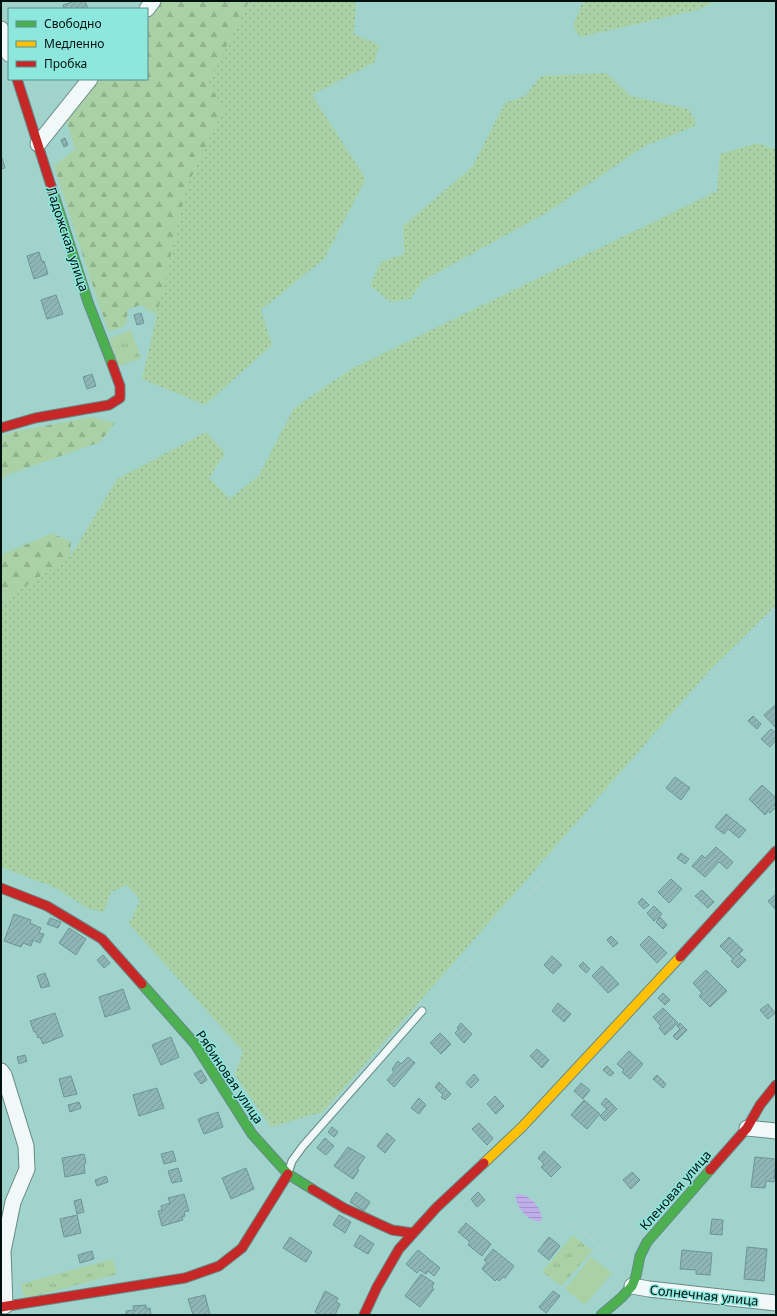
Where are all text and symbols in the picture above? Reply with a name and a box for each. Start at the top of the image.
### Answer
legend [8,8,148,80]
text: Свободно [44,15,102,32]
text: Медленно [44,35,104,52]
text: Пробка [44,55,87,72]
street label: Ладожская улица [43,184,93,294]
street label: Рябиновая улица [192,1027,268,1127]
street label: Кленовая улица [635,1146,715,1234]
street label: Солнечная улица [649,1280,759,1310]

